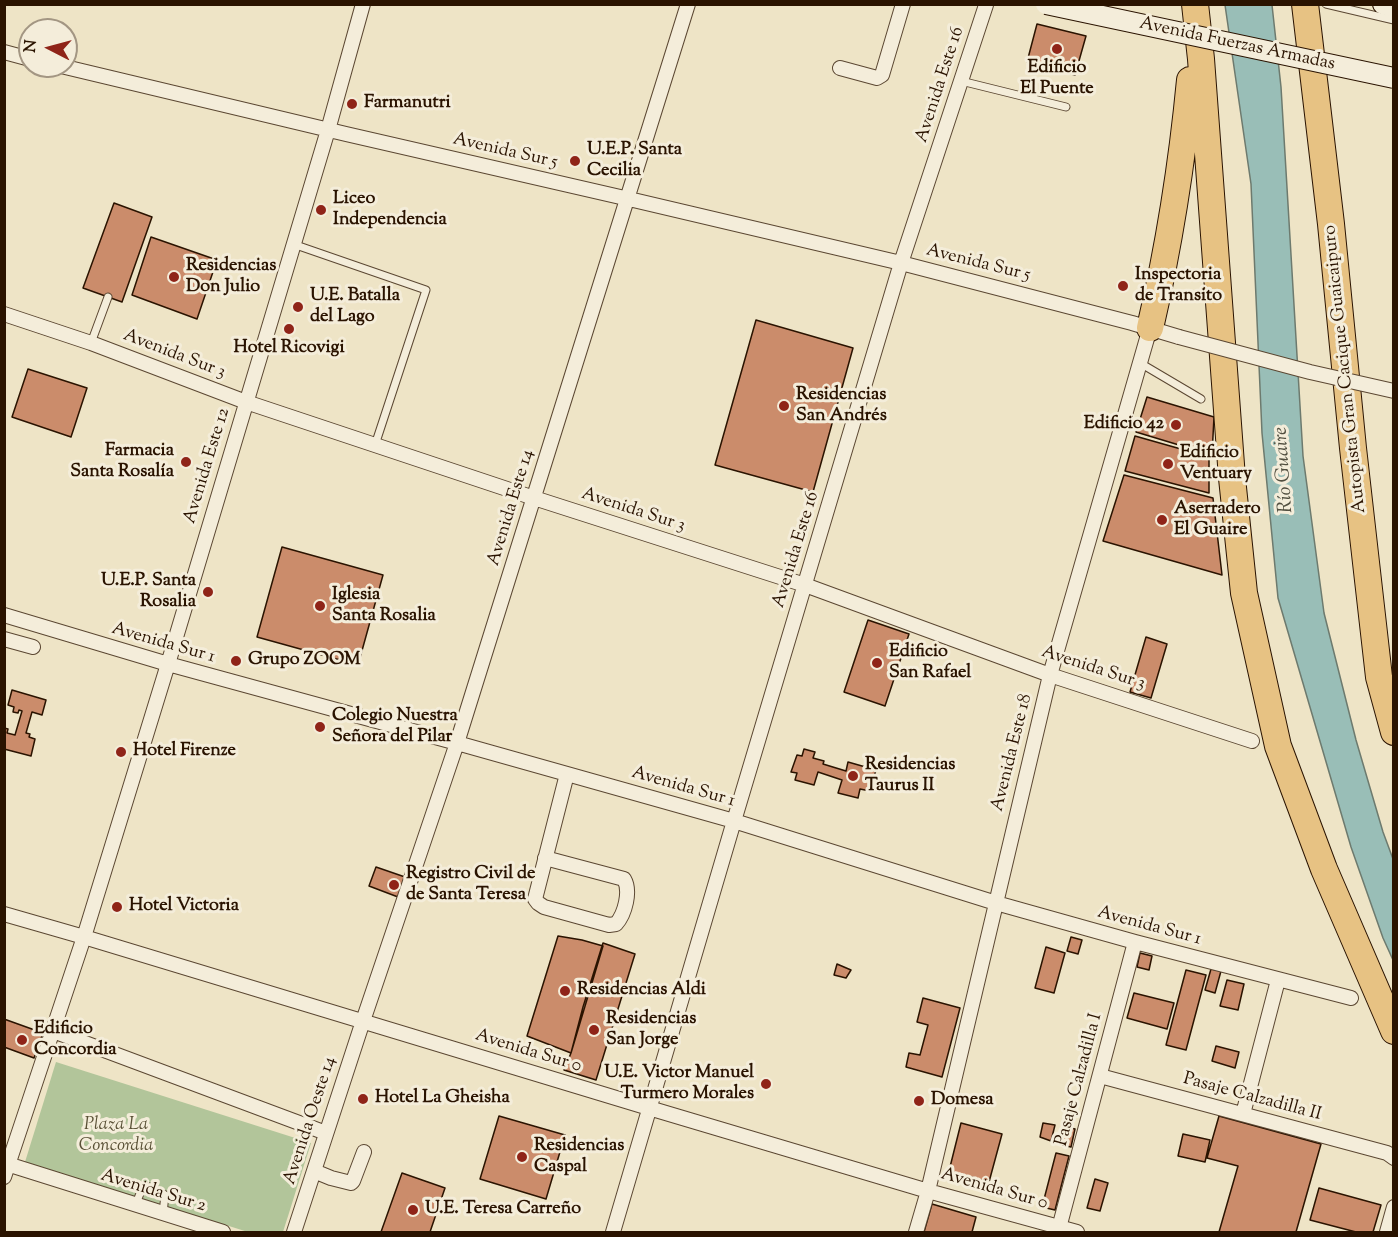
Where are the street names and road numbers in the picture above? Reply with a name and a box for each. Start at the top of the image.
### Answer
street label: Avenida Fuerzas Armadas [1137,14,1337,76]
street label: Avenida Este 16 [912,24,970,146]
street label: Avenida Sur 5 [451,129,559,175]
street label: Autopista Gran Cacique Guaicaipuro [1320,224,1372,514]
street label: Avenida Sur 5 [924,241,1032,287]
street label: Avenida Sur 3 [120,326,228,384]
street label: Avenida Este 12 [180,406,236,526]
street label: Avenida Este 14 [484,447,540,569]
street label: Avenida Sur 3 [578,484,688,538]
street label: Avenida Este 16 [769,489,825,611]
street label: Avenida Sur 1 [109,619,217,669]
street label: Avenida Sur 3 [1038,642,1148,696]
street label: Avenida Este 18 [988,692,1038,814]
street label: Avenida Sur 1 [629,763,737,813]
street label: Avenida Sur 1 [1095,903,1203,951]
street label: Pasaje Calzadilla I [1052,1011,1108,1149]
street label: Avenida Sur 0 [472,1026,584,1078]
street label: Avenida Oeste 14 [280,1054,342,1188]
street label: Pasaje Calzadilla II [1180,1069,1324,1127]
street label: Avenida Sur 0 [938,1164,1050,1216]
street label: Avenida Sur 2 [98,1166,208,1218]

